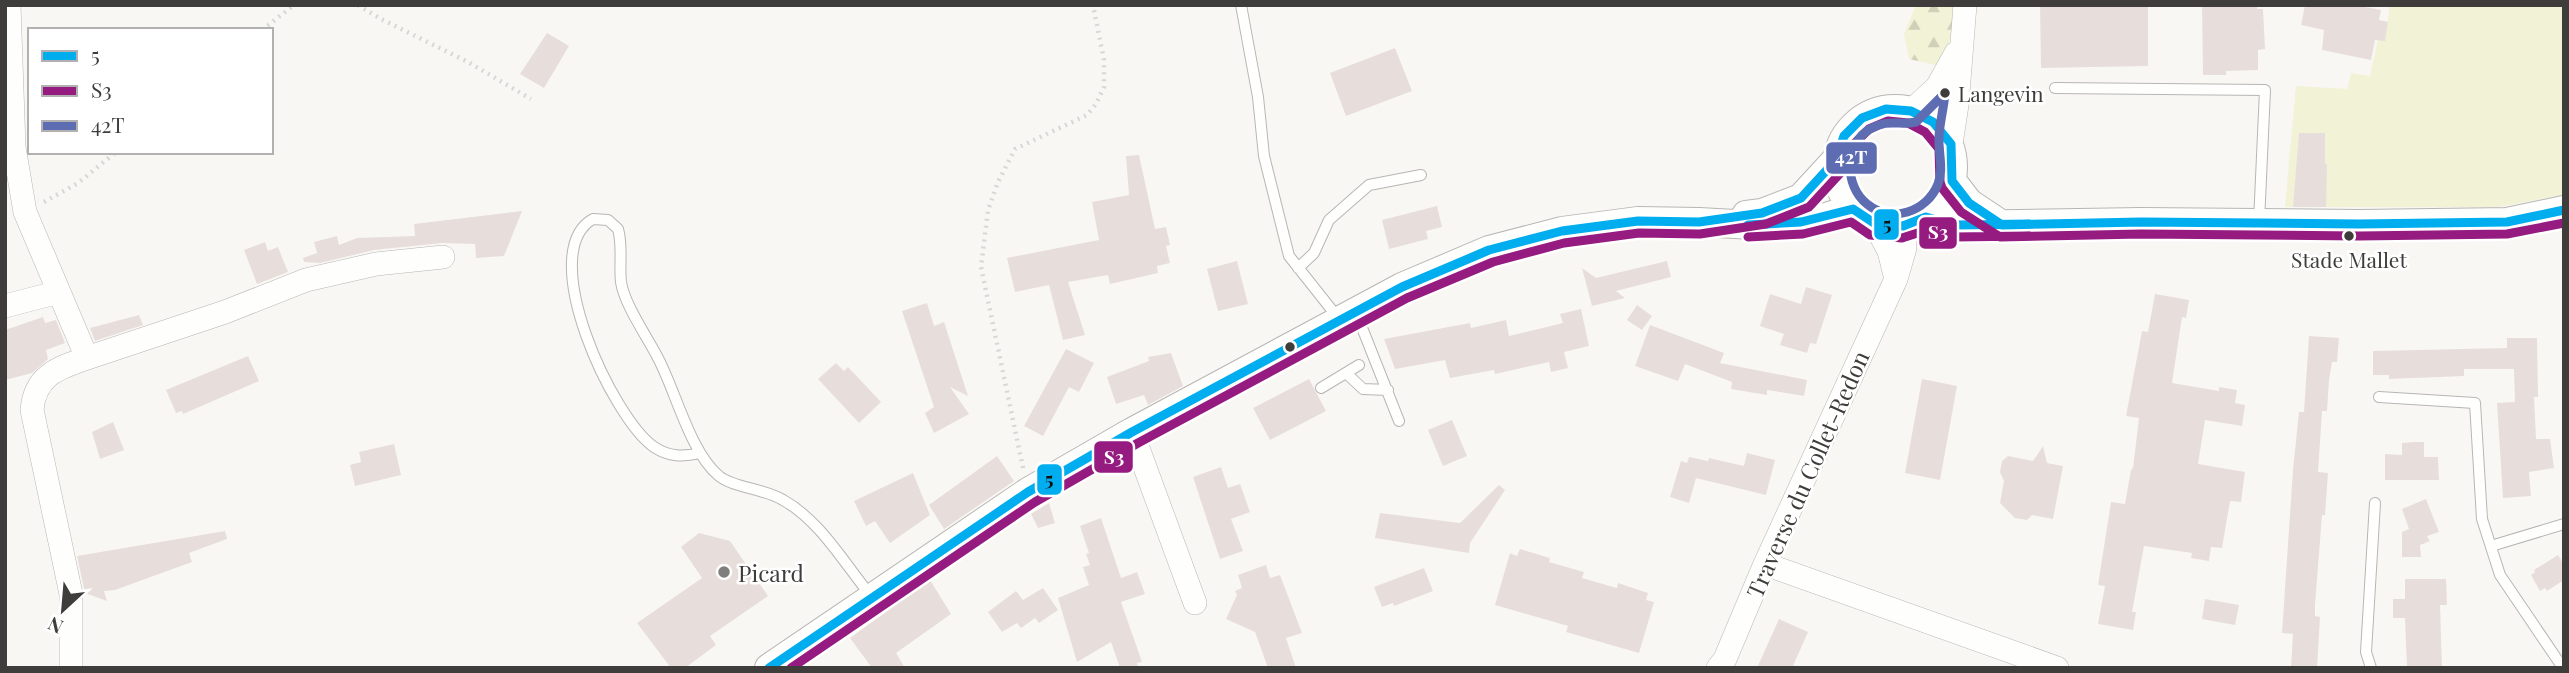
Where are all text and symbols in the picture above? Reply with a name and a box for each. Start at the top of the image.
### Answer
legend [28,28,273,154]
text: 5 [91,40,100,68]
text: S3 [91,75,112,103]
place label: Langevin [1958,79,2044,107]
marker: Langevin [1938,86,1952,100]
text: 42T [91,110,124,138]
line badge: 42T [1825,141,1878,175]
text: 42T [1835,143,1868,169]
line badge: 5 [1873,208,1900,241]
text: 5 [1883,210,1892,236]
line badge: S3 [1918,216,1958,250]
text: S3 [1928,218,1948,244]
marker: Stade Mallet [2342,229,2356,243]
place label: Stade Mallet [2291,245,2407,273]
unlabelled marker [1283,340,1297,354]
street label: Traverse du Collet-Redon [1738,345,1876,602]
line badge: S3 [1093,440,1134,474]
text: S3 [1104,443,1124,469]
line badge: 5 [1036,463,1063,496]
text: 5 [1045,465,1054,491]
place label: Picard [738,557,804,588]
marker: Picard [716,564,732,580]
north arrow [28,575,98,645]
text: N [43,611,67,641]

